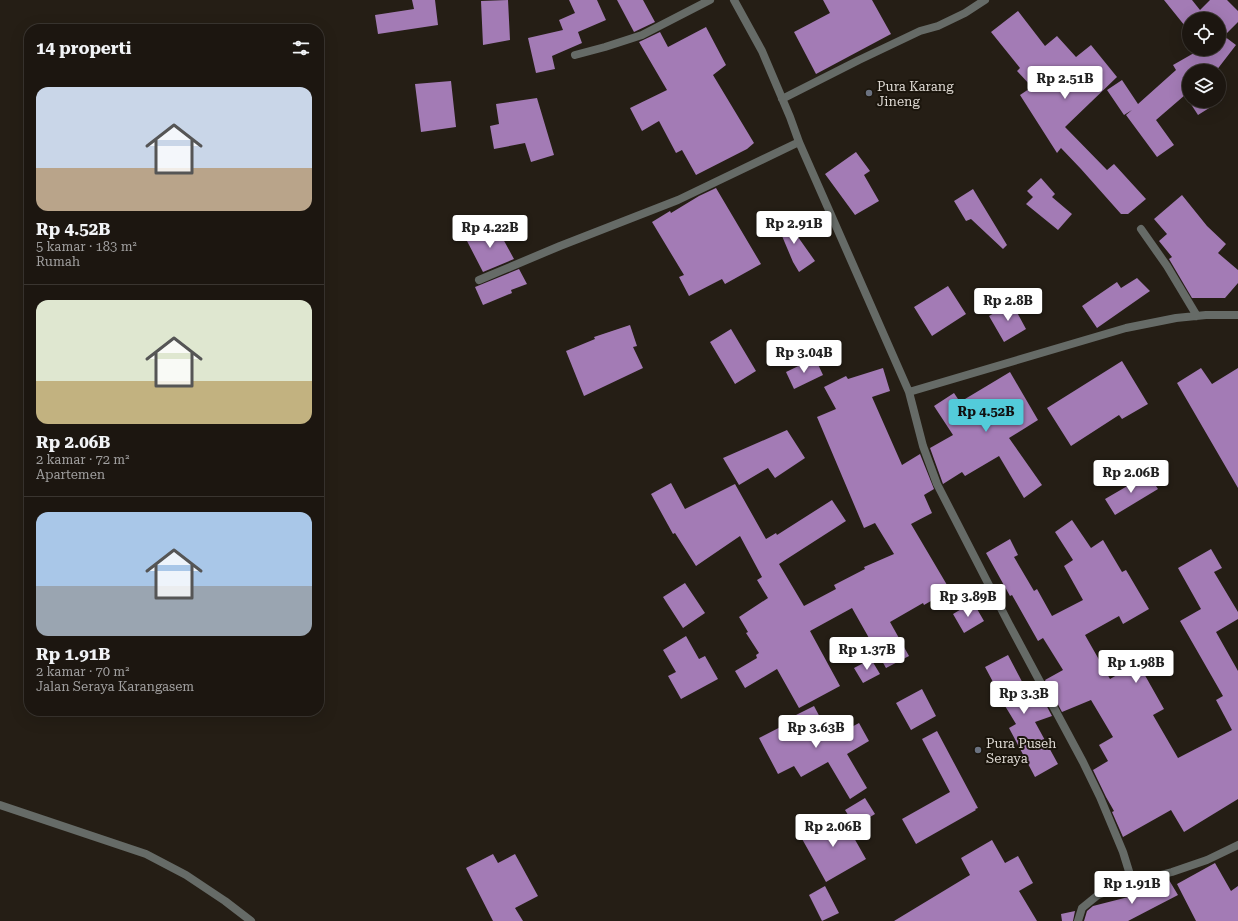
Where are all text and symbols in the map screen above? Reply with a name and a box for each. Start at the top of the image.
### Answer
map controls [1182,12,1226,108]
button: locate [1182,12,1226,56]
icon: filters [290,37,312,59]
text: 14 properti [36,38,131,58]
button: layers [1182,64,1226,108]
pin: Rp 2.51B [1024,66,1106,100]
text: Rp 2.51B [1037,71,1093,86]
place label: Pura Karang Jineng [877,79,954,109]
marker: Pura Karang Jineng [864,88,874,98]
icon: home [138,113,210,185]
pin: Rp 2.91B [753,211,835,245]
pin: Rp 4.22B [449,215,531,249]
text: Rp 2.91B [766,216,822,231]
text: Rp 4.52B [36,219,111,239]
text: Rp 4.22B [462,220,518,235]
text: 5 kamar · 183 m² [36,239,137,254]
text: Rumah [36,254,80,269]
pin: Rp 2.8B [971,288,1045,322]
text: Rp 2.8B [983,293,1033,308]
icon: home [138,326,210,398]
pin: Rp 3.04B [763,340,845,374]
text: Rp 3.04B [776,345,832,360]
pin: Rp 4.52B [945,399,1027,433]
text: Rp 4.52B [958,404,1014,419]
text: Rp 2.06B [36,432,111,452]
text: 2 kamar · 72 m² [36,452,129,467]
pin: Rp 2.06B [1090,460,1172,494]
text: Rp 2.06B [1103,465,1159,480]
text: Apartemen [36,467,105,482]
icon: home [138,538,210,610]
pin: Rp 3.89B [927,584,1009,618]
text: Rp 3.89B [940,589,996,604]
pin: Rp 1.37B [826,637,908,671]
text: Rp 1.37B [839,642,895,657]
text: Rp 1.91B [36,644,111,664]
pin: Rp 1.98B [1095,650,1177,684]
text: Rp 1.98B [1108,655,1164,670]
text: 2 kamar · 70 m² [36,664,129,679]
text: Jalan Seraya Karangasem [36,679,194,694]
pin: Rp 3.3B [987,681,1061,715]
text: Rp 3.3B [999,686,1049,701]
pin: Rp 3.63B [775,715,857,749]
text: Rp 3.63B [788,720,844,735]
place label: Pura Puseh Seraya [986,736,1057,766]
marker: Pura Puseh Seraya [973,745,983,755]
pin: Rp 2.06B [792,814,874,848]
text: Rp 2.06B [805,819,861,834]
pin: Rp 1.91B [1091,871,1173,905]
text: Rp 1.91B [1104,876,1160,891]

